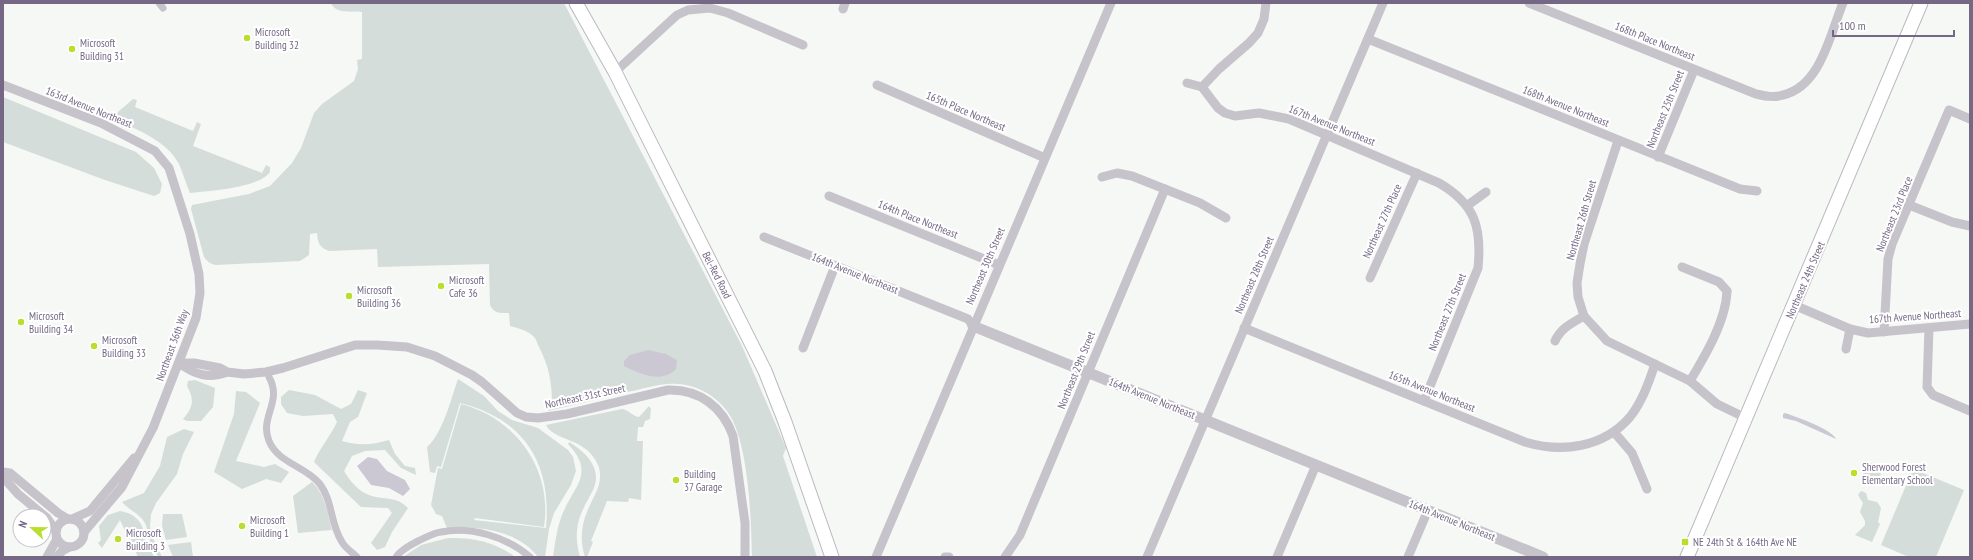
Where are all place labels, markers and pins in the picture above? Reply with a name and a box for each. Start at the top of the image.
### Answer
place label: Microsoft Building 32 [255,25,299,52]
marker: Microsoft Building 32 [242,33,252,43]
place label: Microsoft Building 31 [80,36,124,63]
marker: Microsoft Building 31 [67,44,77,54]
place label: Microsoft Cafe 36 [449,273,484,300]
marker: Microsoft Cafe 36 [436,281,446,291]
place label: Microsoft Building 36 [357,283,401,310]
marker: Microsoft Building 36 [344,291,354,301]
place label: Microsoft Building 34 [29,309,73,336]
marker: Microsoft Building 34 [16,317,26,327]
place label: Microsoft Building 33 [102,333,146,360]
marker: Microsoft Building 33 [89,341,99,351]
place label: Sherwood Forest Elementary School [1862,460,1933,487]
place label: Building 37 Garage [684,467,723,494]
marker: Sherwood Forest Elementary School [1849,468,1859,478]
marker: Building 37 Garage [671,475,681,485]
place label: Microsoft Building 1 [250,513,289,540]
marker: Microsoft Building 1 [237,521,247,531]
place label: Microsoft Building 3 [126,526,165,553]
marker: Microsoft Building 3 [113,534,123,544]
place label: NE 24th St & 164th Ave NE [1693,535,1797,549]
marker: NE 24th St & 164th Ave NE [1680,537,1690,547]

